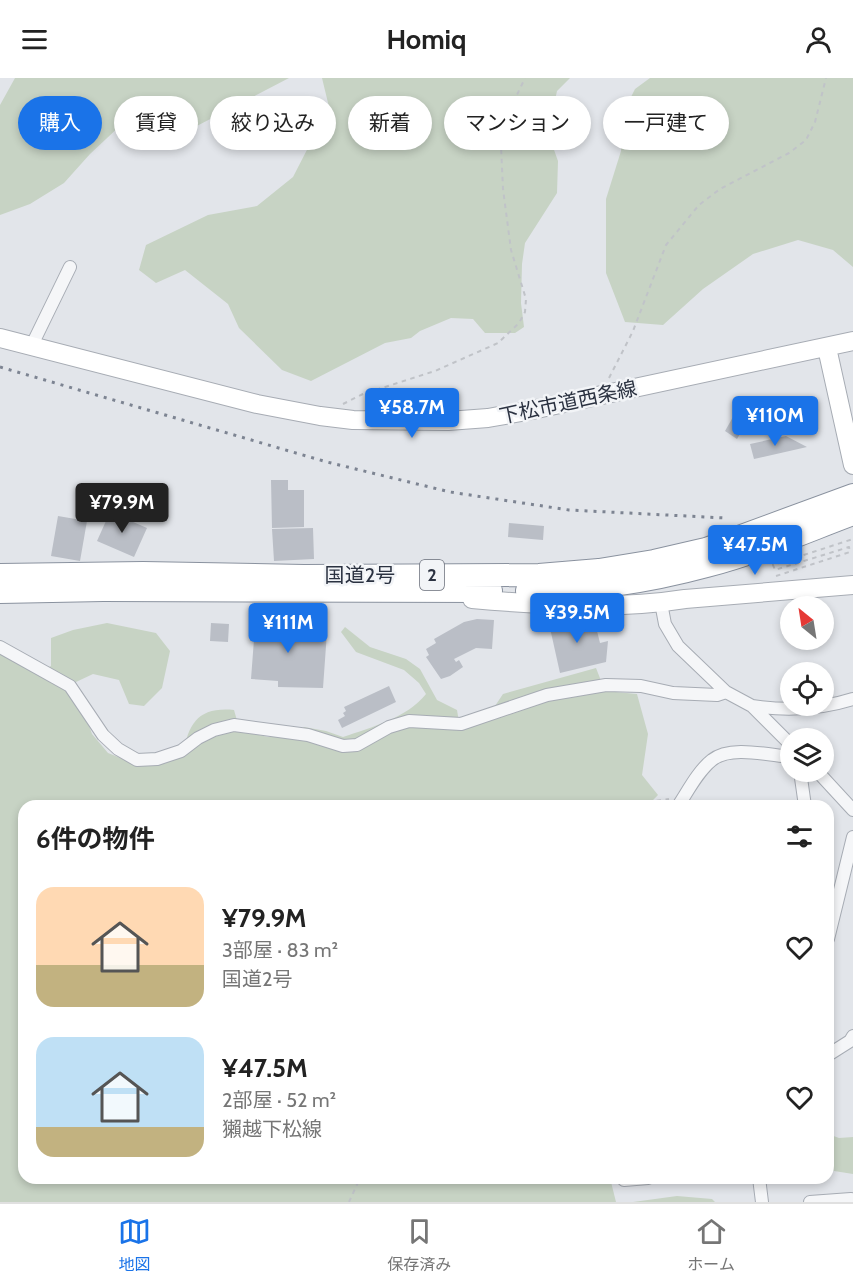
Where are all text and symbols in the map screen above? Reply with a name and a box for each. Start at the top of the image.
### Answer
icon: menu [18,23,51,56]
text: Homiq [386,23,467,56]
icon: person [802,23,835,56]
chip: 購入 [18,96,102,150]
chip: 賃貸 [114,96,198,150]
chip: 絞り込み [210,96,336,150]
chip: 新着 [348,96,432,150]
chip: マンション [444,96,591,150]
chip: 一戸建て [603,96,729,150]
street label: 下松市道西条線 [497,376,639,428]
pin: ¥58.7M [363,388,461,439]
text: ¥58.7M [379,395,445,419]
pin: ¥110M [733,396,817,447]
text: ¥110M [746,403,804,427]
pin: ¥79.9M [73,483,171,534]
text: ¥79.9M [89,490,155,514]
pin: ¥47.5M [706,525,804,576]
text: ¥47.5M [722,532,788,556]
road number: 2 [420,560,444,590]
street label: 国道2号 [325,563,395,587]
pin: ¥39.5M [528,593,626,644]
north arrow [780,596,834,650]
map controls [780,596,834,782]
text: ¥39.5M [544,600,610,624]
pin: ¥111M [246,603,330,654]
text: ¥111M [263,610,313,634]
button: locate [780,662,834,716]
button: layers [780,728,834,782]
icon: filters [783,820,816,853]
text: 6件の物件 [36,823,155,855]
text: ¥79.9M [222,902,307,934]
icon: home [84,911,156,983]
icon: heart [783,931,816,964]
text: 3部屋 · 83 m² [222,938,338,962]
text: 国道2号 [222,967,292,991]
text: ¥47.5M [222,1052,308,1084]
icon: home [84,1061,156,1133]
icon: heart [783,1081,816,1114]
text: 2部屋 · 52 m² [222,1088,336,1112]
text: 獺越下松線 [222,1117,322,1141]
tab: 地図 [118,1215,151,1275]
tab: 保存済み [387,1215,451,1275]
tab: ホーム [687,1215,735,1275]

